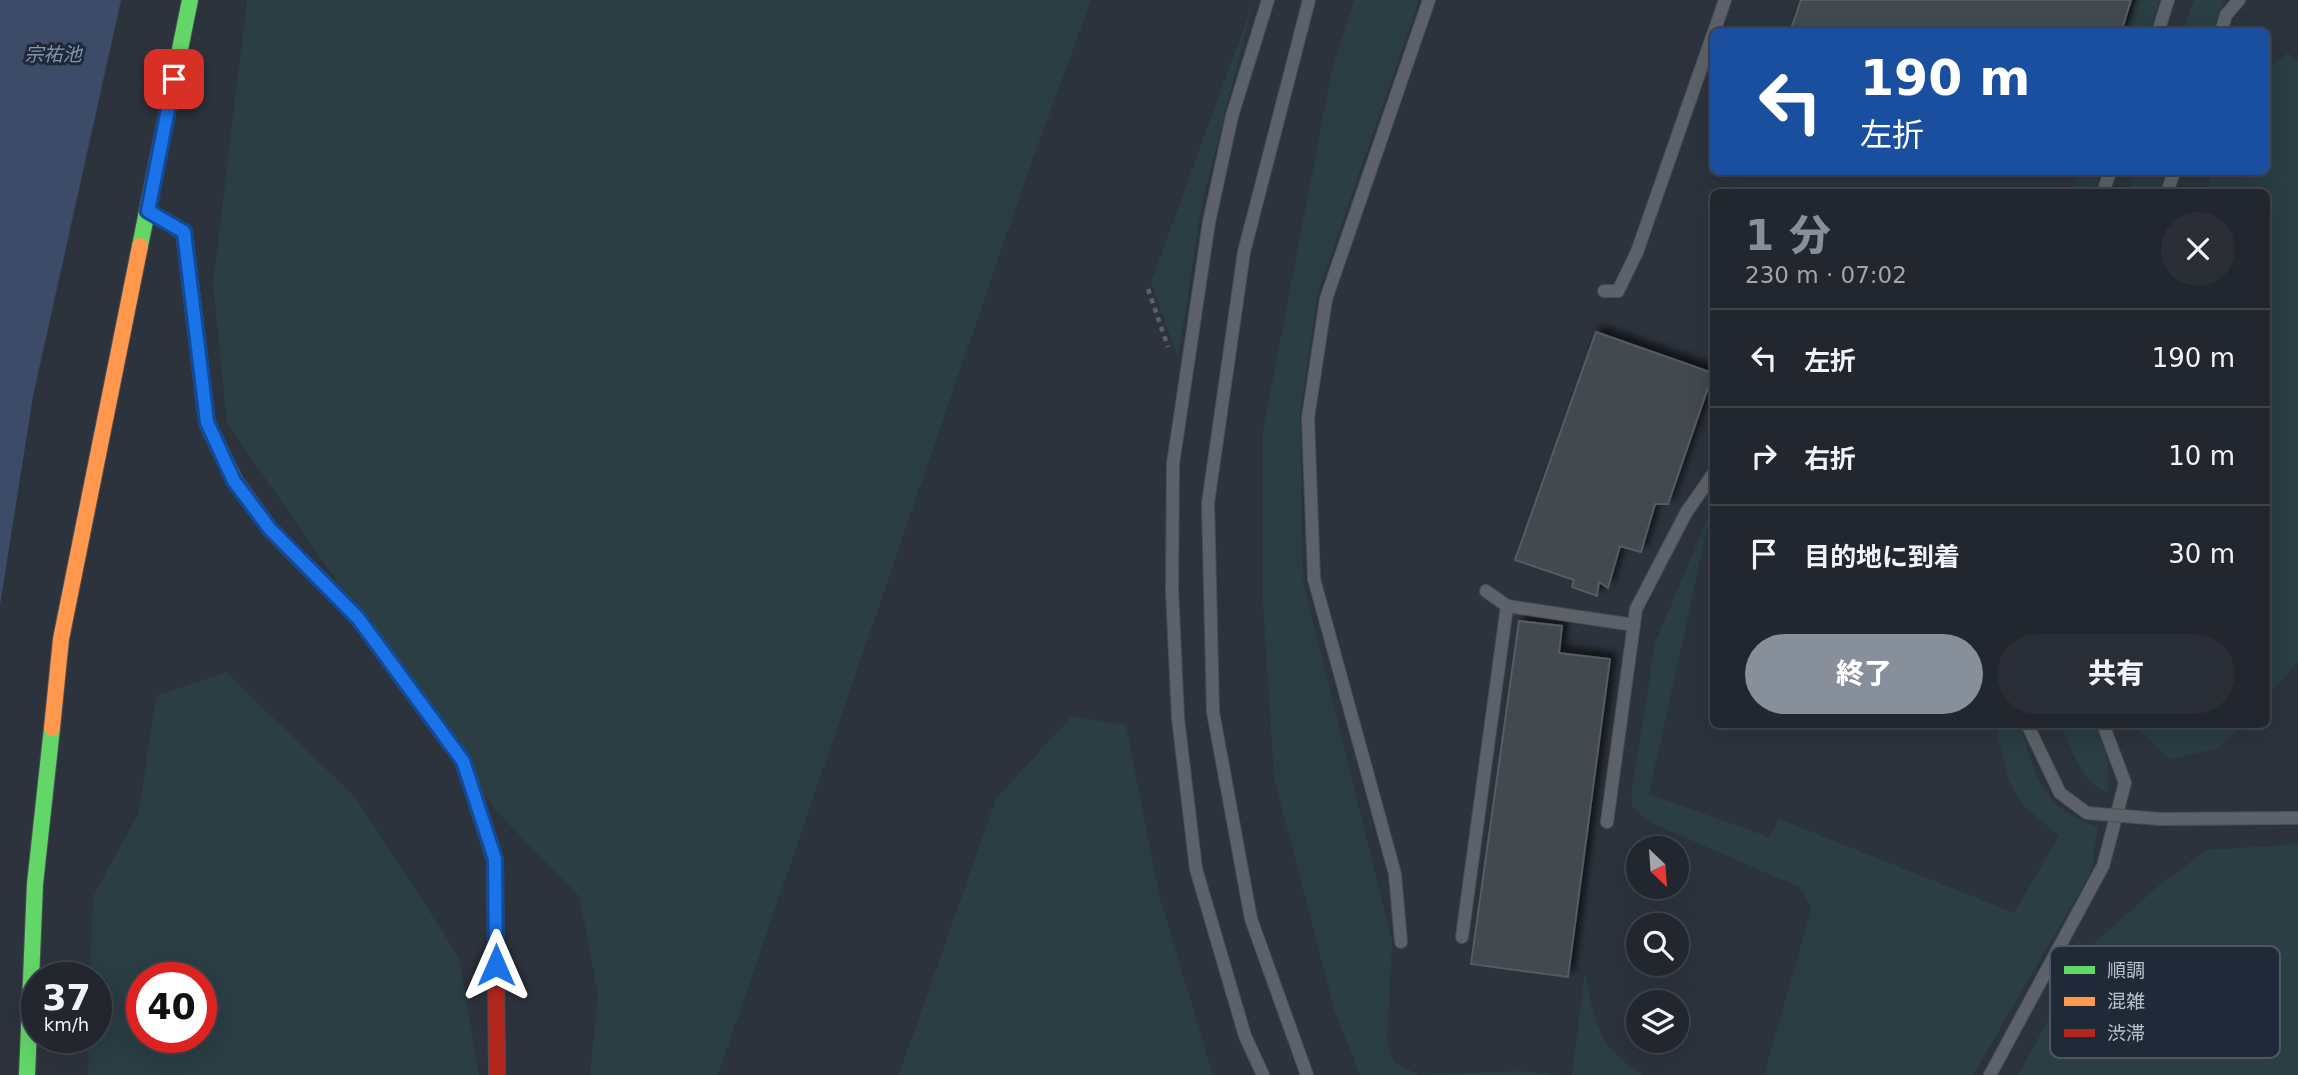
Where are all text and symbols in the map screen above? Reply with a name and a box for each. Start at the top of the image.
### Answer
water label: 宗祐池 [24,43,83,65]
pin [144,49,204,109]
text: 190 m [1860,50,2030,107]
icon: left [1745,56,1836,147]
icon: arrive [155,60,193,98]
text: 左折 [1860,116,1924,154]
text: 1 分 [1745,211,1831,260]
button: close [2161,212,2235,286]
text: 230 m · 07:02 [1745,262,1907,288]
icon: left [1745,339,1783,377]
text: 190 m [2152,343,2235,373]
text: 左折 [1804,346,1856,376]
icon: right [1745,437,1783,475]
text: 10 m [2168,441,2235,471]
text: 右折 [1804,444,1856,474]
icon: arrive [1745,535,1783,573]
text: 30 m [2168,539,2235,569]
text: 目的地に到着 [1804,542,1960,572]
button: 終了 [1745,634,1983,714]
button: 共有 [1997,634,2235,714]
north arrow [1626,836,1689,900]
map controls [1626,836,1689,1053]
button: search [1626,913,1689,976]
position arrow [459,928,533,1002]
legend [2050,946,2280,1058]
text: 順調 [2107,959,2145,981]
speed limit sign: 40 [126,962,217,1053]
text: 37 [42,978,91,1018]
button: layers [1626,990,1689,1053]
text: 混雑 [2107,990,2145,1012]
text: km/h [44,1014,89,1035]
text: 渋滞 [2107,1022,2145,1044]

